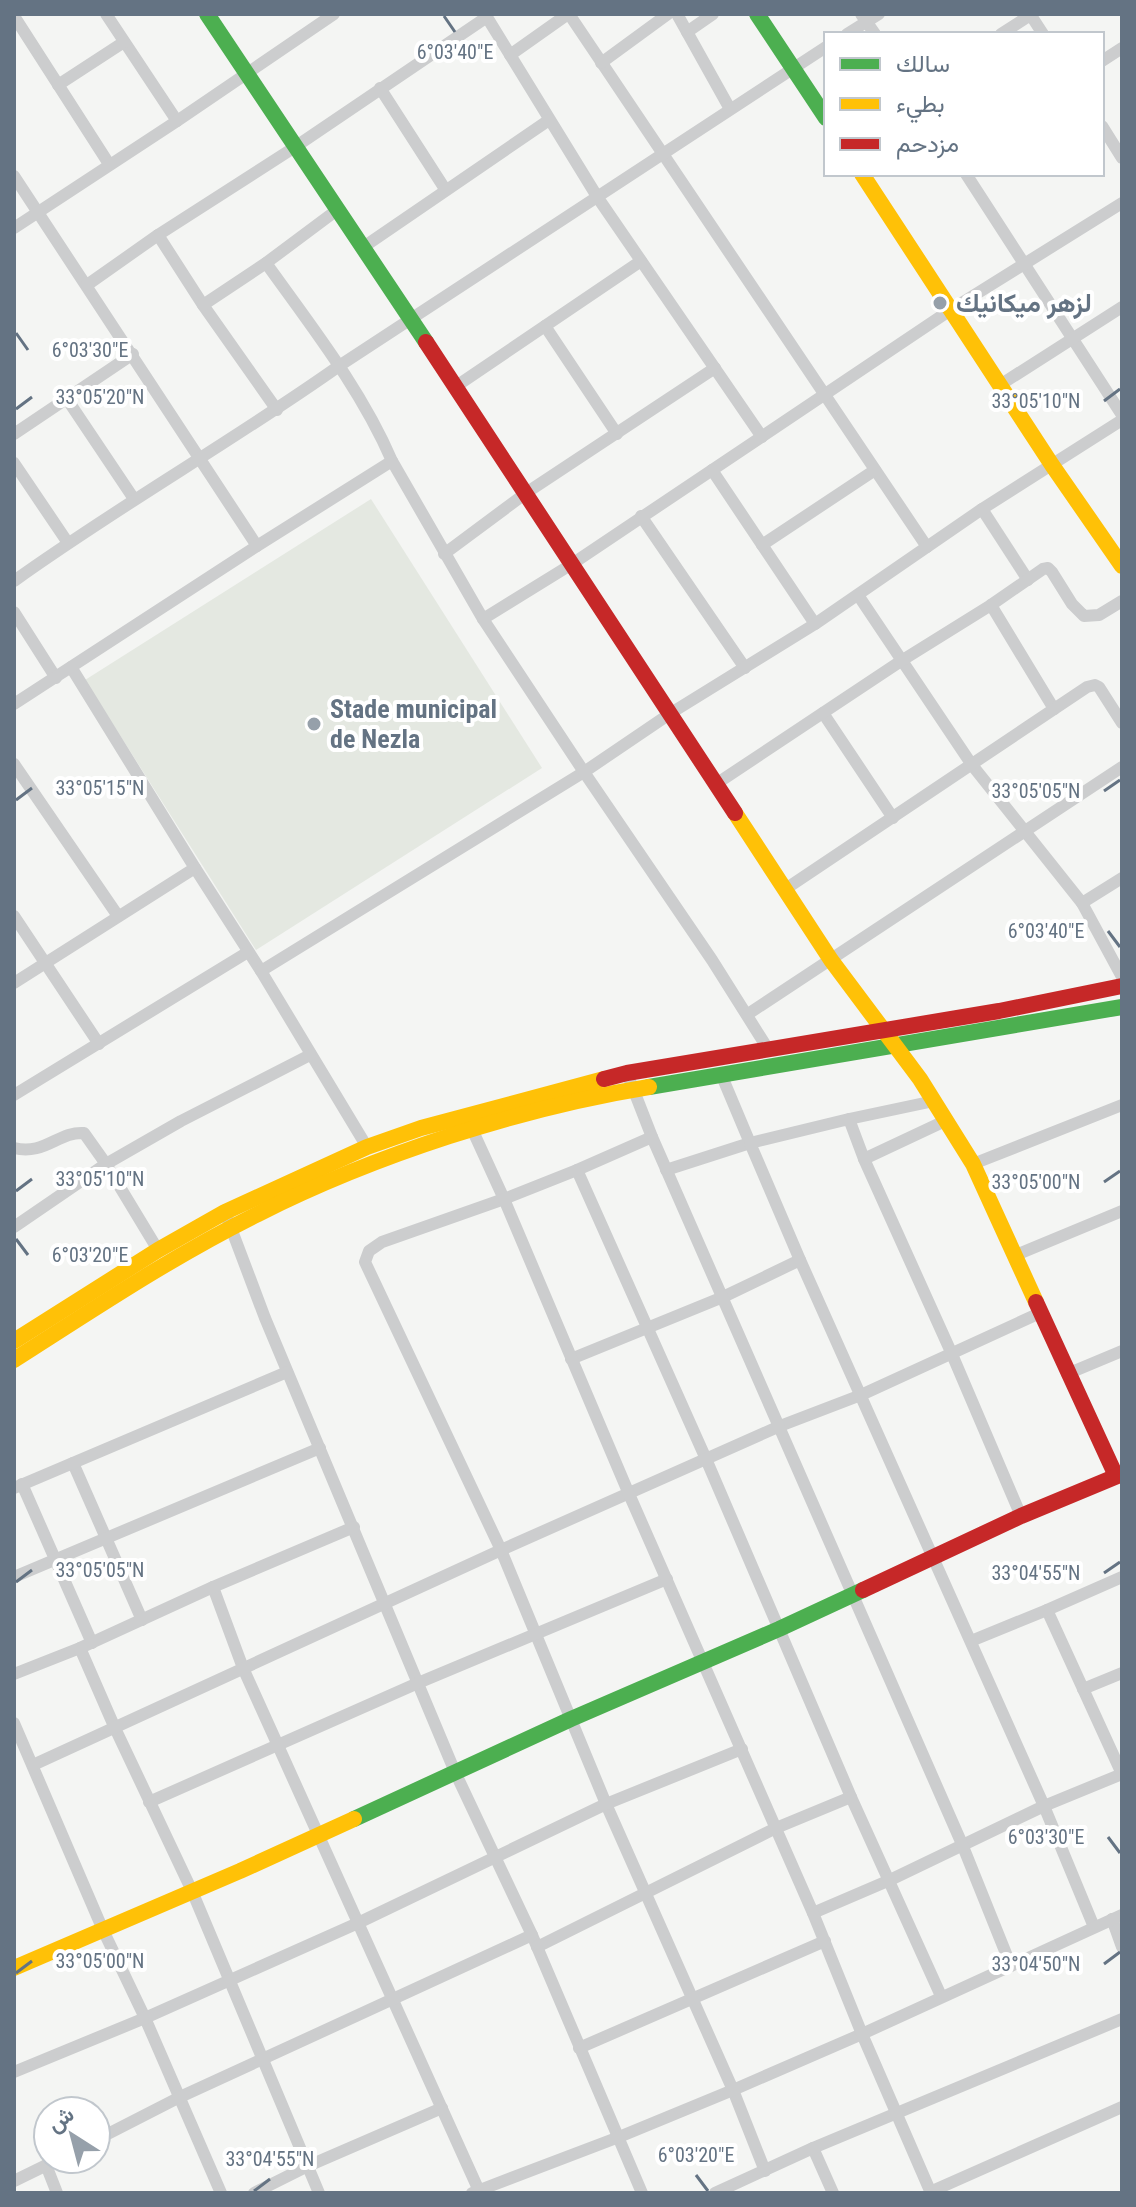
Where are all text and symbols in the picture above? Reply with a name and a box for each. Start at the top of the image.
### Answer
legend [824,32,1104,176]
text: 6°03'40"E [417,40,493,64]
text: سالك [896,50,950,78]
text: بطيء [896,90,945,123]
text: مزدحم [896,130,959,160]
place label: لزهر ميكانيك [956,288,1092,319]
marker: لزهر ميكانيك [931,294,949,312]
text: 6°03'30"E [52,338,128,362]
text: 33°05'20"N [55,385,145,409]
text: 33°05'10"N [991,389,1081,413]
place label: Stade municipal de Nezla [330,694,497,754]
marker: Stade municipal de Nezla [305,715,323,733]
text: 33°05'15"N [55,776,145,800]
text: 33°05'05"N [991,779,1081,803]
text: 6°03'40"E [1008,919,1084,943]
text: 33°05'10"N [55,1167,145,1191]
text: 33°05'00"N [991,1170,1081,1194]
text: 6°03'20"E [52,1243,128,1267]
text: 33°05'05"N [55,1558,145,1582]
text: 33°04'55"N [991,1561,1081,1585]
text: 6°03'30"E [1008,1825,1084,1849]
text: 33°05'00"N [55,1949,145,1973]
text: 33°04'50"N [991,1952,1081,1976]
north arrow [32,2095,112,2175]
text: ش [42,2101,79,2138]
text: 6°03'20"E [658,2143,734,2167]
text: 33°04'55"N [225,2147,315,2171]

